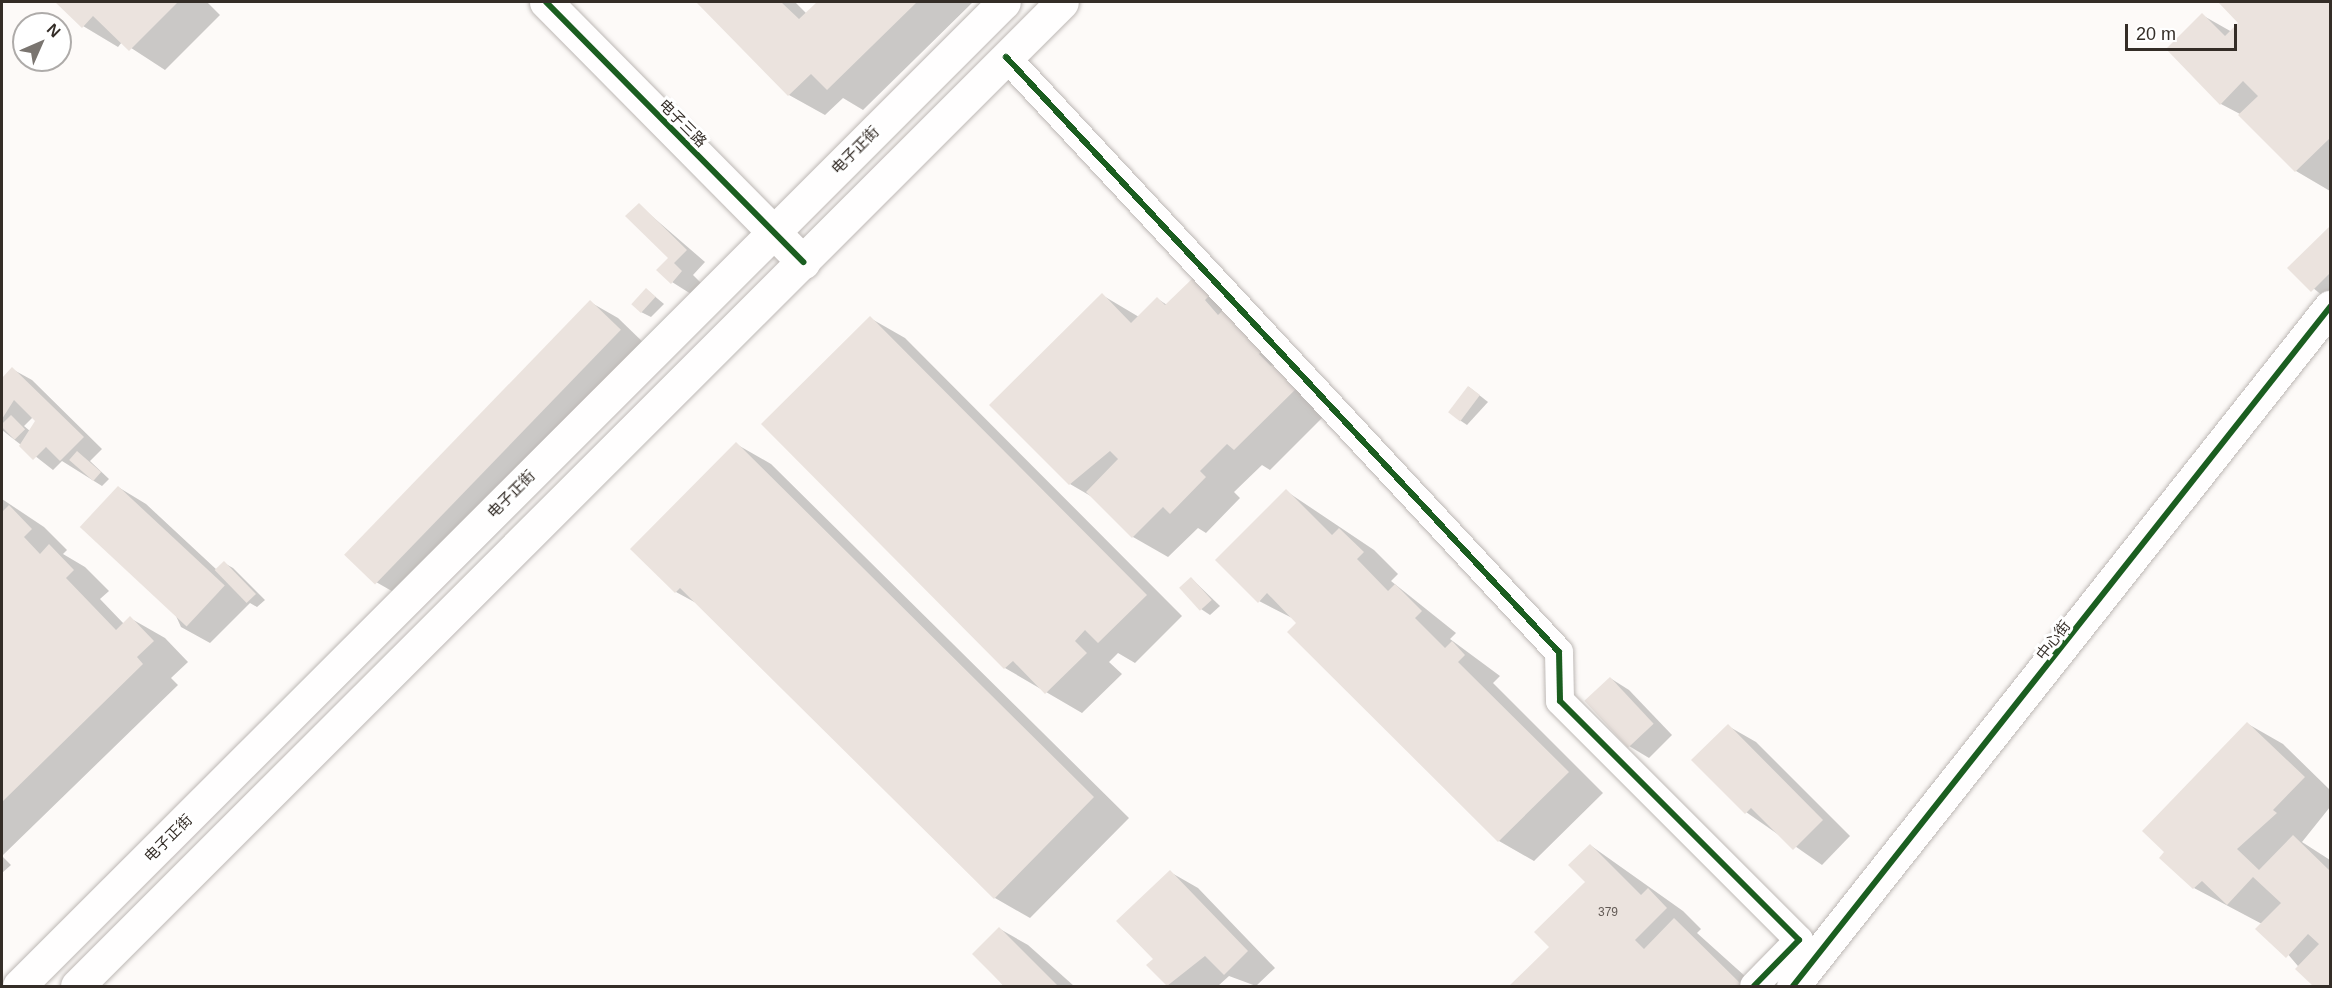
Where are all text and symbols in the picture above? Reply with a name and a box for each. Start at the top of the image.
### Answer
north arrow [12,12,72,72]
scale bar [2128,12,2240,50]
text: N [44,20,64,40]
text: 20 m [2136,24,2176,44]
street label: 电子三路 [655,95,711,151]
street label: 电子正街 [827,122,883,178]
street label: 电子正街 [483,466,539,522]
street label: 中心街 [2032,617,2074,663]
street label: 电子正街 [140,810,196,866]
house number: 379 [1598,906,1618,920]

